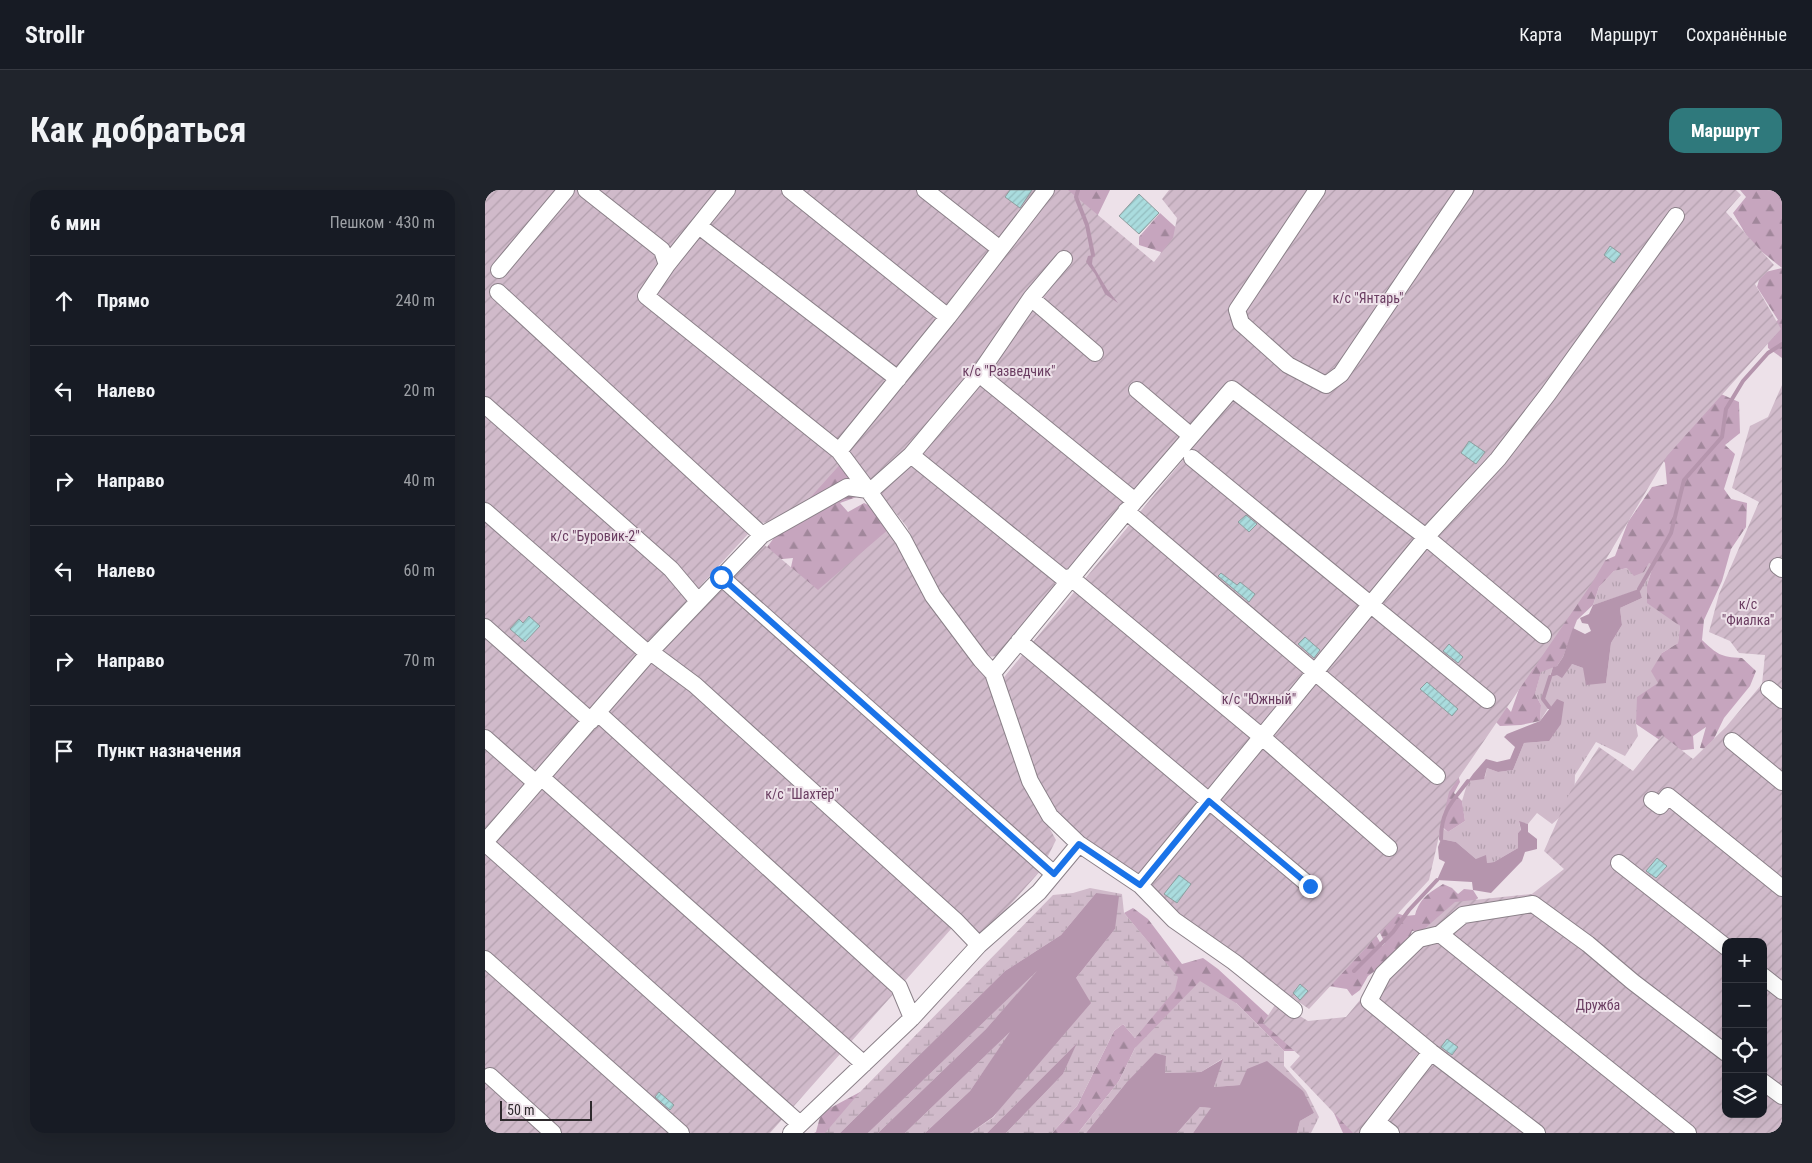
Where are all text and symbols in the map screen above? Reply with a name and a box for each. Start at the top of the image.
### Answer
text: Strollr [25,21,85,49]
text: Карта [1519,24,1562,45]
text: Маршрут [1590,24,1658,45]
text: Сохранённые [1686,24,1787,45]
button: Маршрут [1669,108,1782,153]
text: Как добраться [30,110,246,151]
text: 6 мин [50,211,100,235]
text: Пешком · 430 m [330,213,435,232]
icon: ahead [50,287,78,315]
text: Прямо [97,289,150,312]
park label: к/с "Янтарь" [1333,290,1403,306]
text: 240 m [396,291,435,310]
park label: к/с "Разведчик" [963,363,1055,379]
icon: left [50,377,78,405]
text: Налево [97,379,155,402]
text: 20 m [403,381,435,400]
icon: right [50,467,78,495]
text: Направо [97,469,164,492]
text: 40 m [403,471,435,490]
park label: к/с "Буровик-2" [550,528,640,544]
icon: left [50,557,78,585]
text: Налево [97,559,155,582]
text: 60 m [403,561,435,580]
route start [710,566,733,589]
park label: к/с "Фиалка" [1722,596,1774,628]
icon: right [50,647,78,675]
text: Направо [97,649,164,672]
text: 70 m [403,651,435,670]
park label: к/с "Южный" [1222,691,1296,707]
icon: arrive [50,737,78,765]
text: Пункт назначения [97,739,241,762]
park label: к/с "Шахтёр" [765,786,839,802]
route end [1299,875,1322,898]
map controls [1722,938,1767,1118]
button: + [1722,938,1767,983]
button: − [1722,983,1767,1028]
park label: Дружба [1576,997,1620,1013]
button: locate [1722,1028,1767,1073]
button: layers [1722,1073,1767,1118]
scale bar [500,1098,593,1121]
text: 50 m [507,1102,535,1118]

